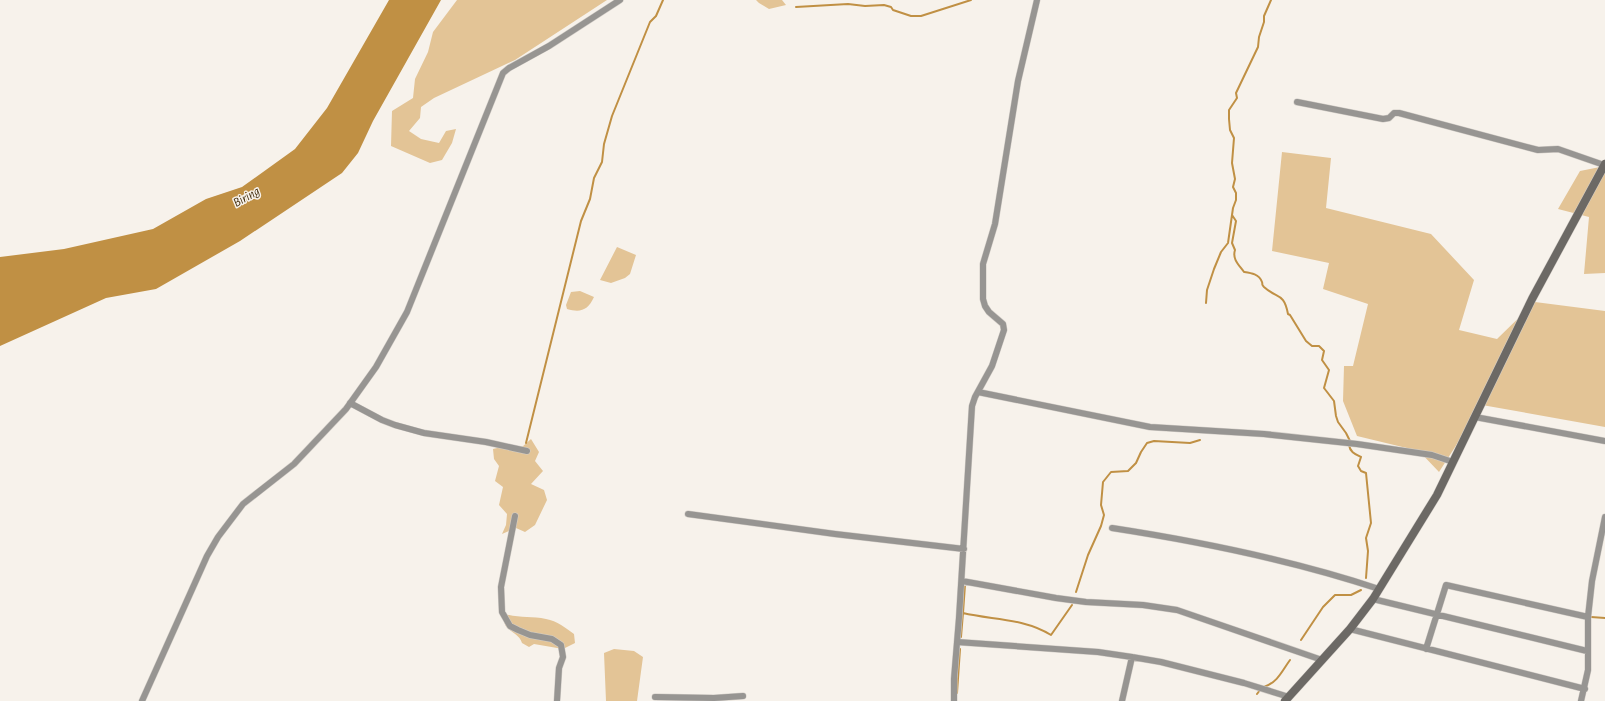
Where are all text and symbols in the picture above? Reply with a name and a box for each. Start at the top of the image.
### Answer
water label: Biring [231,185,263,210]

